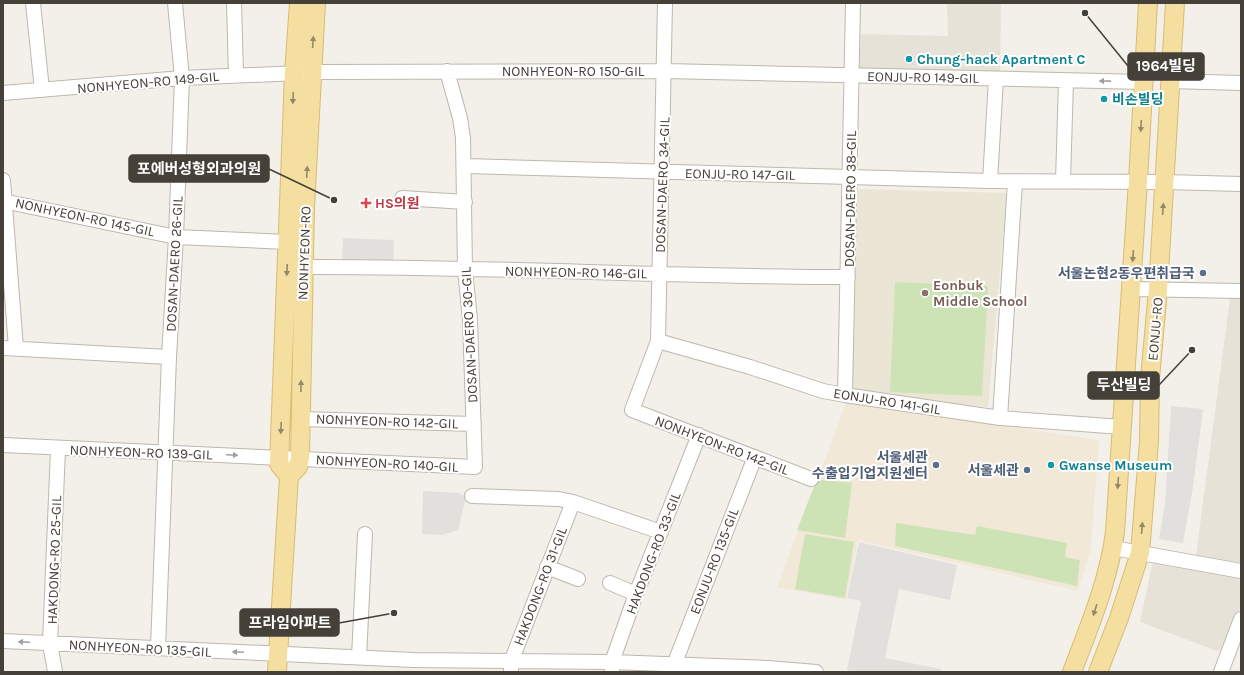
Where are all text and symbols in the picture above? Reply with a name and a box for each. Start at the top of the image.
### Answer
one-way arrow [310,36,317,48]
place label: Chung-hack Apartment C [917,51,1086,68]
callout: 1964빌딩 [1128,53,1204,80]
marker: Chung-hack Apartment C [904,54,914,64]
text: 1964빌딩 [1136,57,1196,75]
street label: NONHYEON-RO 150-GIL [502,63,645,80]
street label: NONHYEON-RO 149-GIL [76,68,220,97]
street label: EONJU-RO 149-GIL [867,68,980,87]
one-way arrow [1098,78,1111,84]
place label: 비손빌딩 [1112,91,1164,108]
one-way arrow [290,92,296,105]
marker: 비손빌딩 [1099,94,1109,104]
street label: DOSAN-DAERO 34-GIL [652,116,673,253]
one-way arrow [1138,120,1145,132]
street label: DOSAN-DAERO 38-GIL [841,130,860,267]
callout: 포에버성형외과의원 [129,155,269,182]
text: 포에버성형외과의원 [137,160,261,178]
one-way arrow [304,165,310,178]
street label: EONJU-RO 147-GIL [685,165,796,184]
street label: NONHYEON-RO 145-GIL [14,194,157,241]
street label: DOSAN-DAERO 26-GIL [162,195,187,332]
place label: HS의원 [375,195,420,212]
marker: HS의원 [360,197,372,209]
one-way arrow [1160,203,1167,215]
street label: NONHYEON-RO [294,206,315,300]
one-way arrow [1130,250,1137,262]
street label: NONHYEON-RO 146-GIL [505,263,648,282]
one-way arrow [283,264,290,276]
place label: 서울논현2동우편취급국 [1058,265,1195,282]
street label: DOSAN-DAERO 30-GIL [457,266,482,403]
marker: 서울논현2동우편취급국 [1198,268,1208,278]
place label: Eonbuk Middle School [933,277,1027,310]
marker: Eonbuk Middle School [920,288,930,298]
street label: EONJU-RO [1144,297,1167,362]
callout: 두산빌딩 [1088,372,1159,399]
text: 두산빌딩 [1096,376,1152,394]
one-way arrow [298,379,304,392]
street label: EONJU-RO 141-GIL [832,385,942,418]
street label: NONHYEON-RO 142-GIL [316,411,459,432]
street label: NONHYEON-RO 142-GIL [652,412,792,479]
one-way arrow [278,422,284,435]
street label: NONHYEON-RO 139-GIL [69,442,213,464]
place label: 서울세관 수출입기업지원센터 [812,449,928,482]
street label: NONHYEON-RO 140-GIL [315,451,459,476]
one-way arrow [226,452,238,459]
place label: Gwanse Museum [1059,457,1172,474]
marker: 서울세관 수출입기업지원센터 [931,460,941,470]
marker: Gwanse Museum [1046,460,1056,470]
place label: 서울세관 [967,462,1019,479]
marker: 서울세관 [1022,465,1032,475]
one-way arrow [1115,477,1122,489]
street label: HAKDONG-RO 33-GIL [622,489,685,617]
street label: HAKDONG-RO 25-GIL [44,495,65,625]
street label: EONJU-RO 135-GIL [686,505,743,617]
one-way arrow [1138,522,1145,534]
street label: HAKDONG-RO 31-GIL [510,524,571,648]
one-way arrow [1092,605,1098,617]
callout: 프라임아파트 [240,609,339,636]
text: 프라임아파트 [249,614,332,632]
street label: NONHYEON-RO 135-GIL [68,636,212,661]
one-way arrow [17,639,30,645]
one-way arrow [232,649,244,656]

